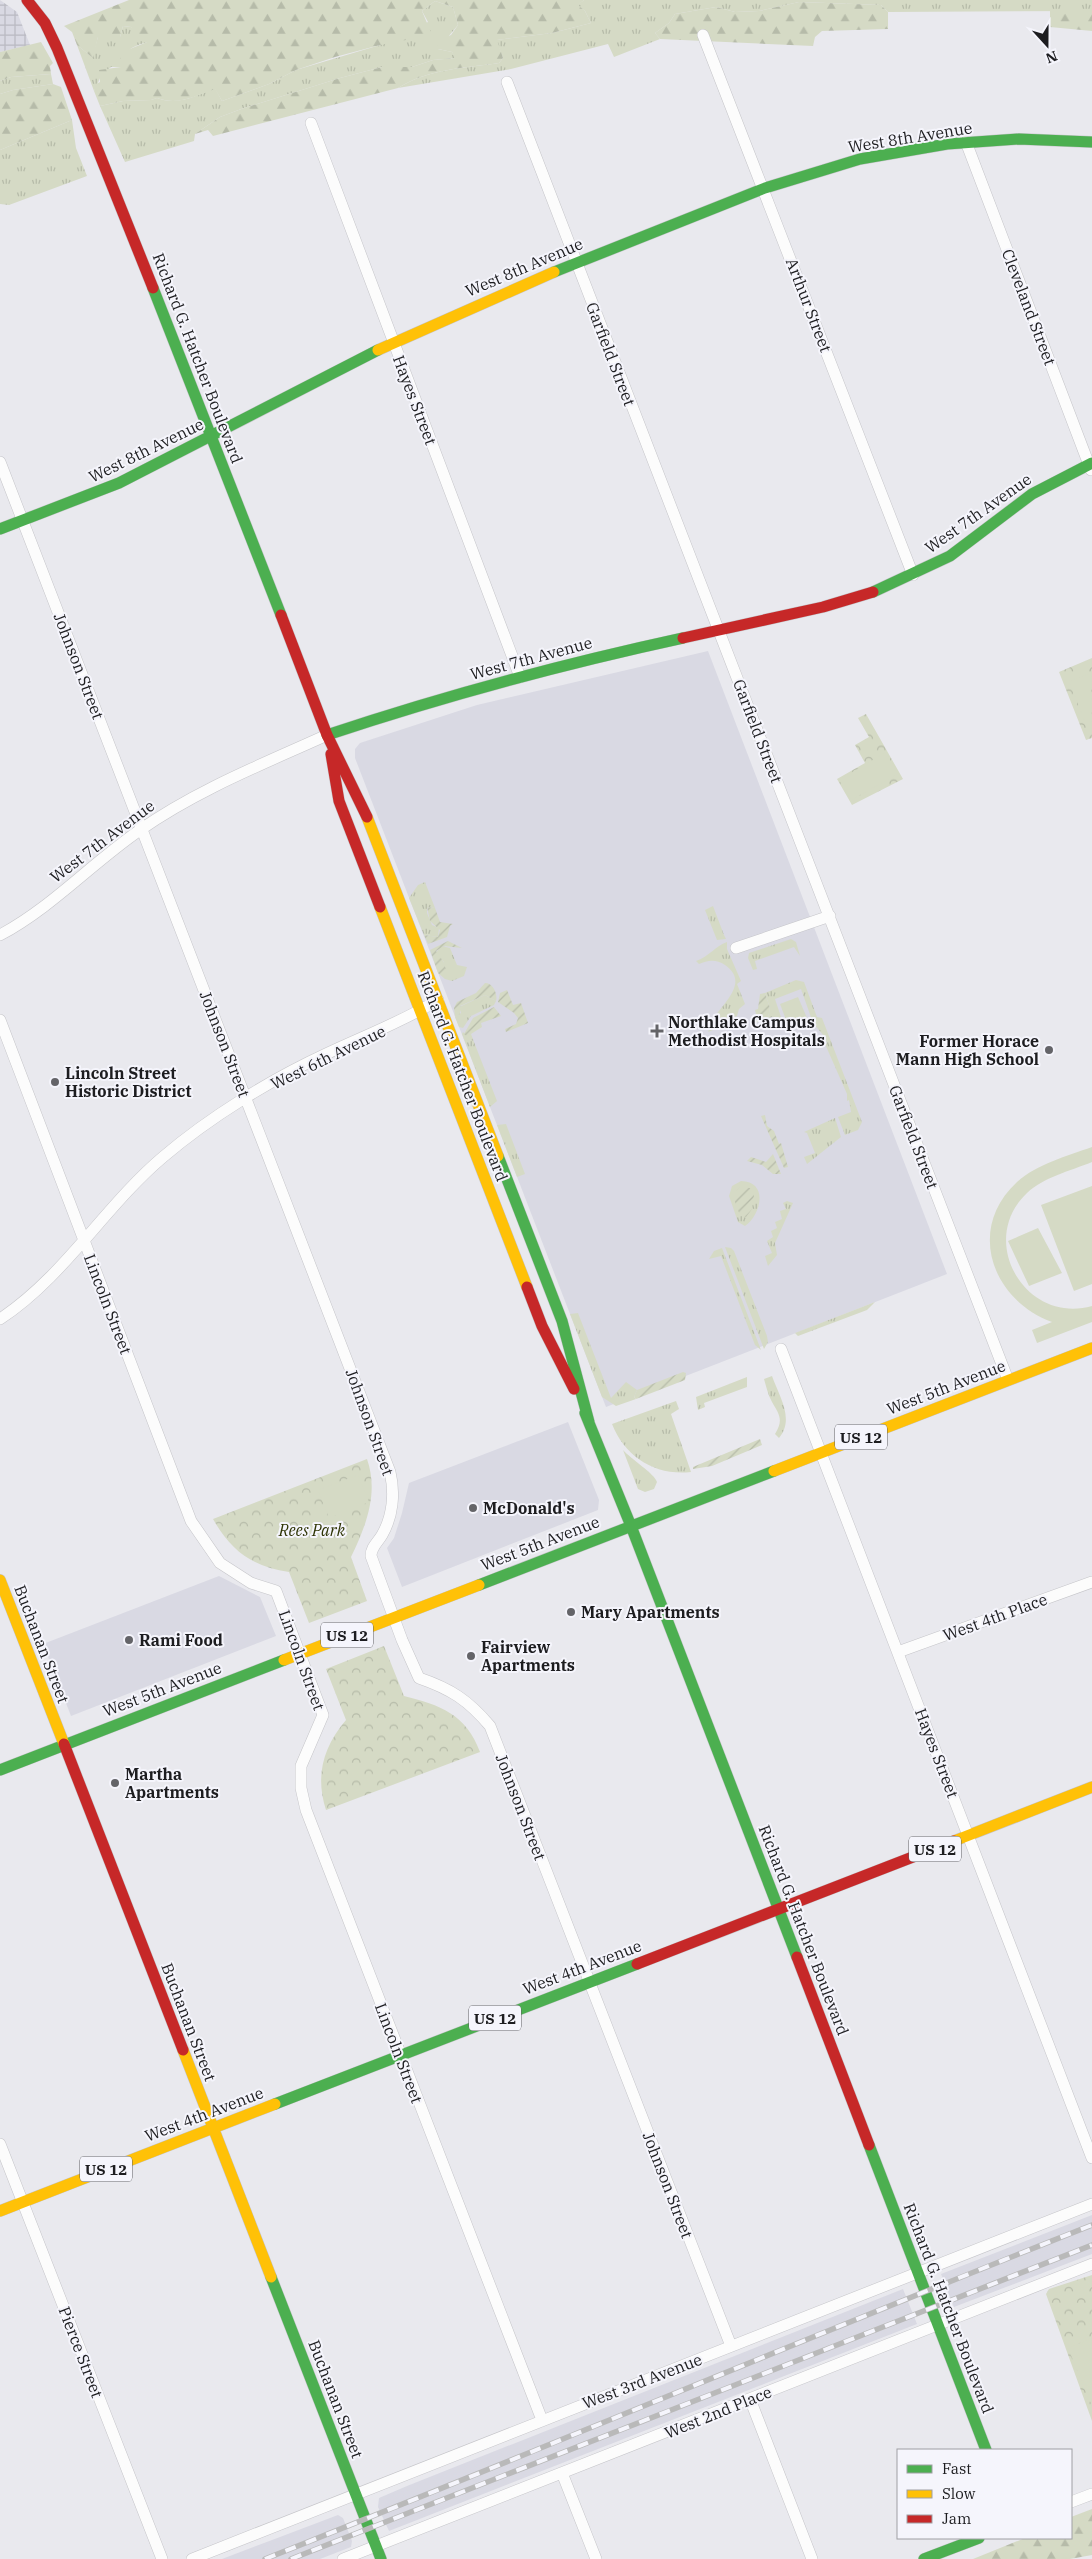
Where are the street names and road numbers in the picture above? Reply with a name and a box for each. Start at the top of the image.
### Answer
street label: West 8th Avenue [846,117,974,157]
street label: West 8th Avenue [462,233,586,301]
street label: Cleveland Street [998,246,1060,368]
street label: Richard G. Hatcher Boulevard [149,250,248,466]
street label: Arthur Street [782,255,836,355]
street label: Garfield Street [582,299,640,409]
street label: Hayes Street [389,352,441,448]
street label: West 8th Avenue [85,413,207,487]
street label: West 7th Avenue [921,469,1035,557]
street label: Johnson Street [50,610,109,722]
street label: West 7th Avenue [468,632,594,684]
street label: Garfield Street [729,676,787,786]
street label: West 7th Avenue [46,795,158,887]
street label: Richard G. Hatcher Boulevard [414,968,513,1184]
street label: Johnson Street [196,988,255,1100]
street label: West 6th Avenue [267,1020,389,1094]
street label: Garfield Street [885,1082,943,1192]
street label: Lincoln Street [80,1251,136,1357]
street label: West 5th Avenue [884,1355,1008,1419]
street label: Johnson Street [341,1366,399,1478]
road number: US 12 [835,1424,887,1450]
street label: West 5th Avenue [478,1511,602,1575]
street label: Buchanan Street [10,1582,74,1706]
street label: West 4th Place [940,1589,1050,1645]
street label: Lincoln Street [275,1607,330,1713]
road number: US 12 [321,1622,373,1648]
street label: West 5th Avenue [100,1657,224,1721]
street label: Hayes Street [911,1705,963,1801]
street label: Johnson Street [492,1751,551,1863]
street label: Richard G. Hatcher Boulevard [755,1822,854,2038]
road number: US 12 [909,1836,961,1862]
street label: West 4th Avenue [520,1935,644,1999]
street label: Buchanan Street [157,1960,221,2084]
street label: Lincoln Street [371,2000,427,2106]
road number: US 12 [469,2006,521,2030]
street label: West 4th Avenue [142,2082,266,2146]
street label: Johnson Street [639,2129,698,2241]
road number: US 12 [80,2156,132,2182]
street label: Richard G. Hatcher Boulevard [900,2200,999,2416]
street label: Pierce Street [54,2304,108,2401]
street label: Buchanan Street [304,2337,368,2461]
street label: West 3rd Avenue [579,2349,705,2413]
street label: West 2nd Place [661,2381,775,2443]

